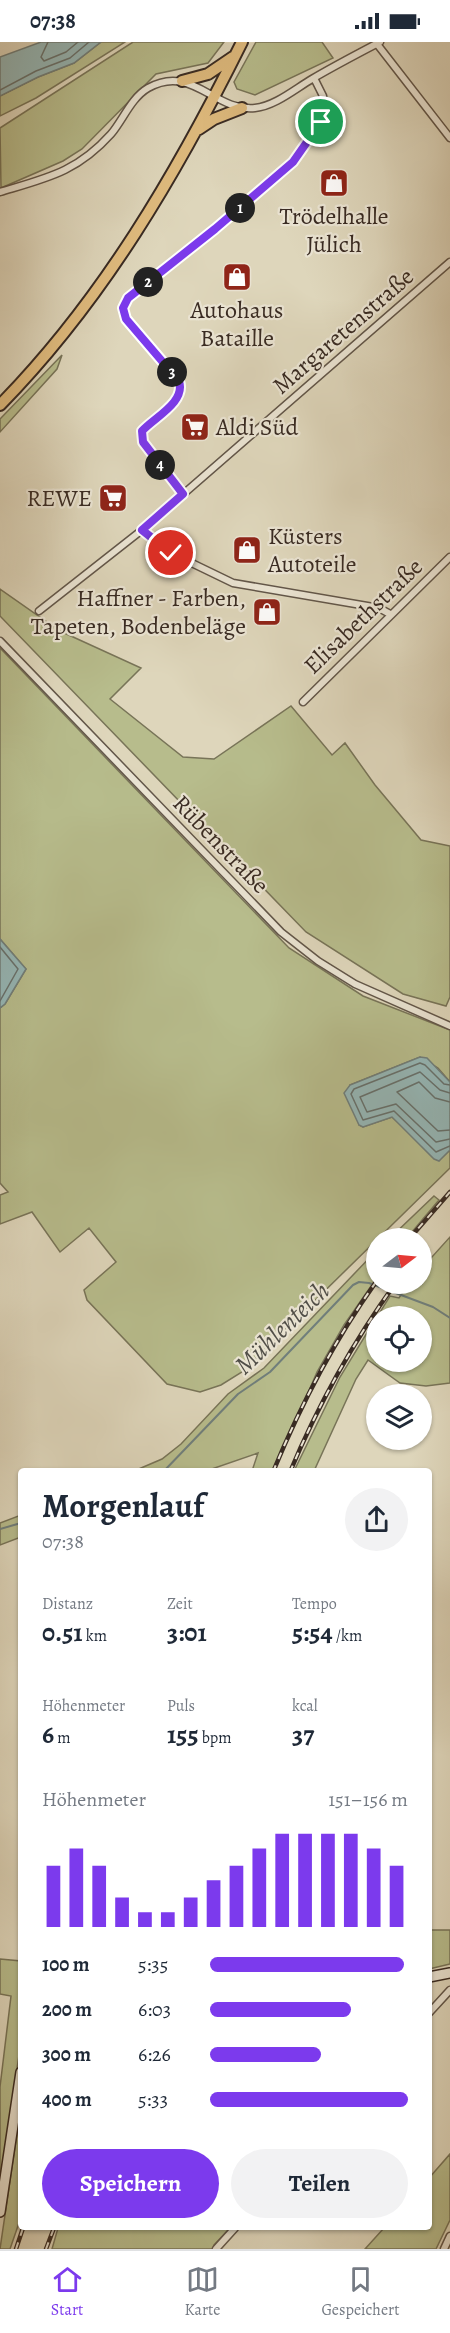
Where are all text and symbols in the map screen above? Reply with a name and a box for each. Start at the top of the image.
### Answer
text: 07:38 [30,6,76,36]
pin [295,96,346,147]
icon: arrive [304,105,337,138]
shop icon: Trödelhalle Jülich [318,167,350,199]
pin: 1 [225,193,255,223]
text: 1 [237,197,243,219]
place label: Trödelhalle Jülich [279,200,389,260]
shop icon: Autohaus Bataille [221,261,253,293]
street label: Margaretenstraße [266,261,420,401]
pin: 2 [133,267,163,297]
text: 2 [144,271,152,293]
place label: Autohaus Bataille [189,294,284,354]
pin: 3 [157,357,187,387]
text: 3 [169,361,175,383]
supermarket icon: Aldi Süd [179,411,211,443]
place label: Aldi Süd [215,411,299,443]
pin: 4 [145,450,175,480]
text: 4 [156,454,164,476]
place label: REWE [27,482,92,514]
supermarket icon: REWE [97,482,129,514]
place label: Küsters Autoteile [267,520,356,580]
pin [145,527,196,578]
shop icon: Küsters Autoteile [231,534,263,566]
icon: check [154,536,187,569]
street label: Elisabethstraße [297,551,429,681]
place label: Haffner - Farben, Tapeten, Bodenbeläge [31,582,246,642]
shop icon: Haffner - Farben, Tapeten, Bodenbeläge [251,596,283,628]
street label: Rübenstraße [166,788,276,900]
north arrow [366,1228,432,1294]
map controls [366,1228,432,1450]
water label: Mühlenteich [227,1274,337,1382]
button: locate [366,1306,432,1372]
button: layers [366,1384,432,1450]
text: Morgenlauf [42,1483,204,1528]
button: share [345,1488,408,1551]
text: 07:38 [42,1528,84,1555]
text: Distanz [42,1593,93,1615]
text: Zeit [167,1593,193,1615]
text: Tempo [292,1593,337,1615]
text: 0.51 [42,1615,83,1650]
text: 3:01 [167,1615,207,1650]
text: 5:54 [292,1615,333,1650]
text: km [83,1625,107,1647]
text: /km [333,1625,362,1647]
text: Höhenmeter [42,1695,125,1717]
text: Puls [167,1695,195,1717]
text: kcal [292,1695,318,1717]
text: 6 [42,1717,54,1752]
text: 155 [167,1717,199,1752]
text: 37 [292,1717,314,1752]
text: m [54,1727,71,1749]
text: bpm [199,1727,232,1749]
text: Höhenmeter [42,1786,146,1813]
text: 151–156 m [328,1786,408,1813]
text: 100 m [42,1951,90,1978]
text: 5:35 [138,1951,168,1978]
text: 200 m [42,1996,92,2023]
text: 6:03 [138,1996,171,2023]
text: 300 m [42,2041,91,2068]
text: 6:26 [138,2041,171,2068]
text: 400 m [42,2086,92,2113]
text: 5:33 [138,2086,168,2113]
button: Speichern [42,2149,219,2218]
button: Teilen [231,2149,408,2218]
tab: Start [51,2263,84,2321]
tab: Karte [185,2263,220,2321]
tab: Gespeichert [322,2263,399,2321]

